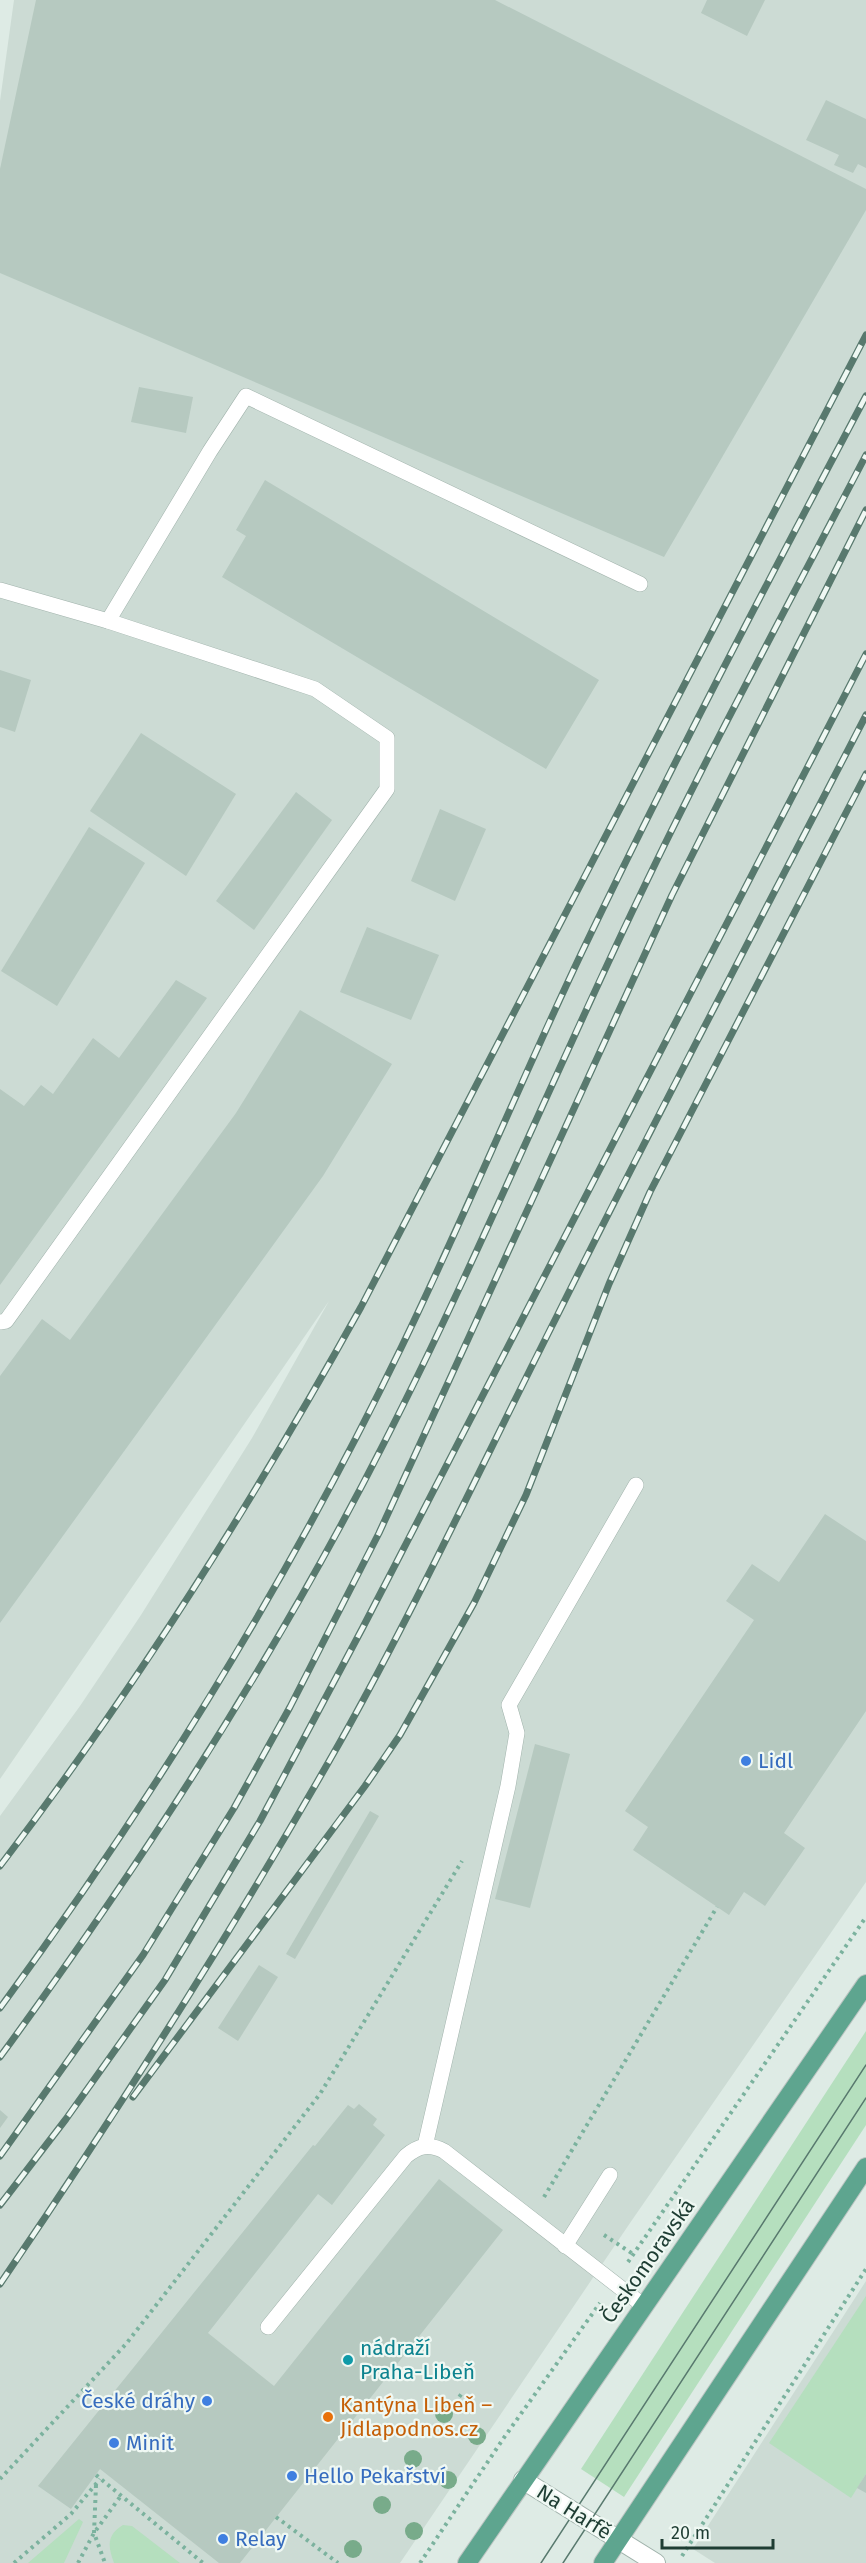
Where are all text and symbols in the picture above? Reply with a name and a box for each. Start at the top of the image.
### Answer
place label: Lidl [758,1748,793,1774]
marker: Lidl [739,1754,753,1768]
street label: Českomoravská [595,2194,701,2328]
place label: nádraží Praha-Libeň [360,2335,475,2385]
marker: nádraží Praha-Libeň [341,2353,355,2367]
place label: České dráhy [81,2388,196,2414]
place label: Kantýna Libeň – Jidlapodnos.cz [340,2392,492,2442]
marker: České dráhy [200,2394,214,2408]
marker: Kantýna Libeň – Jidlapodnos.cz [321,2410,335,2424]
place label: Minit [126,2430,174,2456]
marker: Minit [107,2436,121,2450]
place label: Hello Pekařství [304,2463,446,2489]
marker: Hello Pekařství [285,2469,299,2483]
street label: Na Harfě [532,2479,616,2545]
scale bar [662,2512,773,2550]
text: 20 m [671,2522,710,2544]
place label: Relay [235,2526,287,2552]
marker: Relay [216,2532,230,2546]

